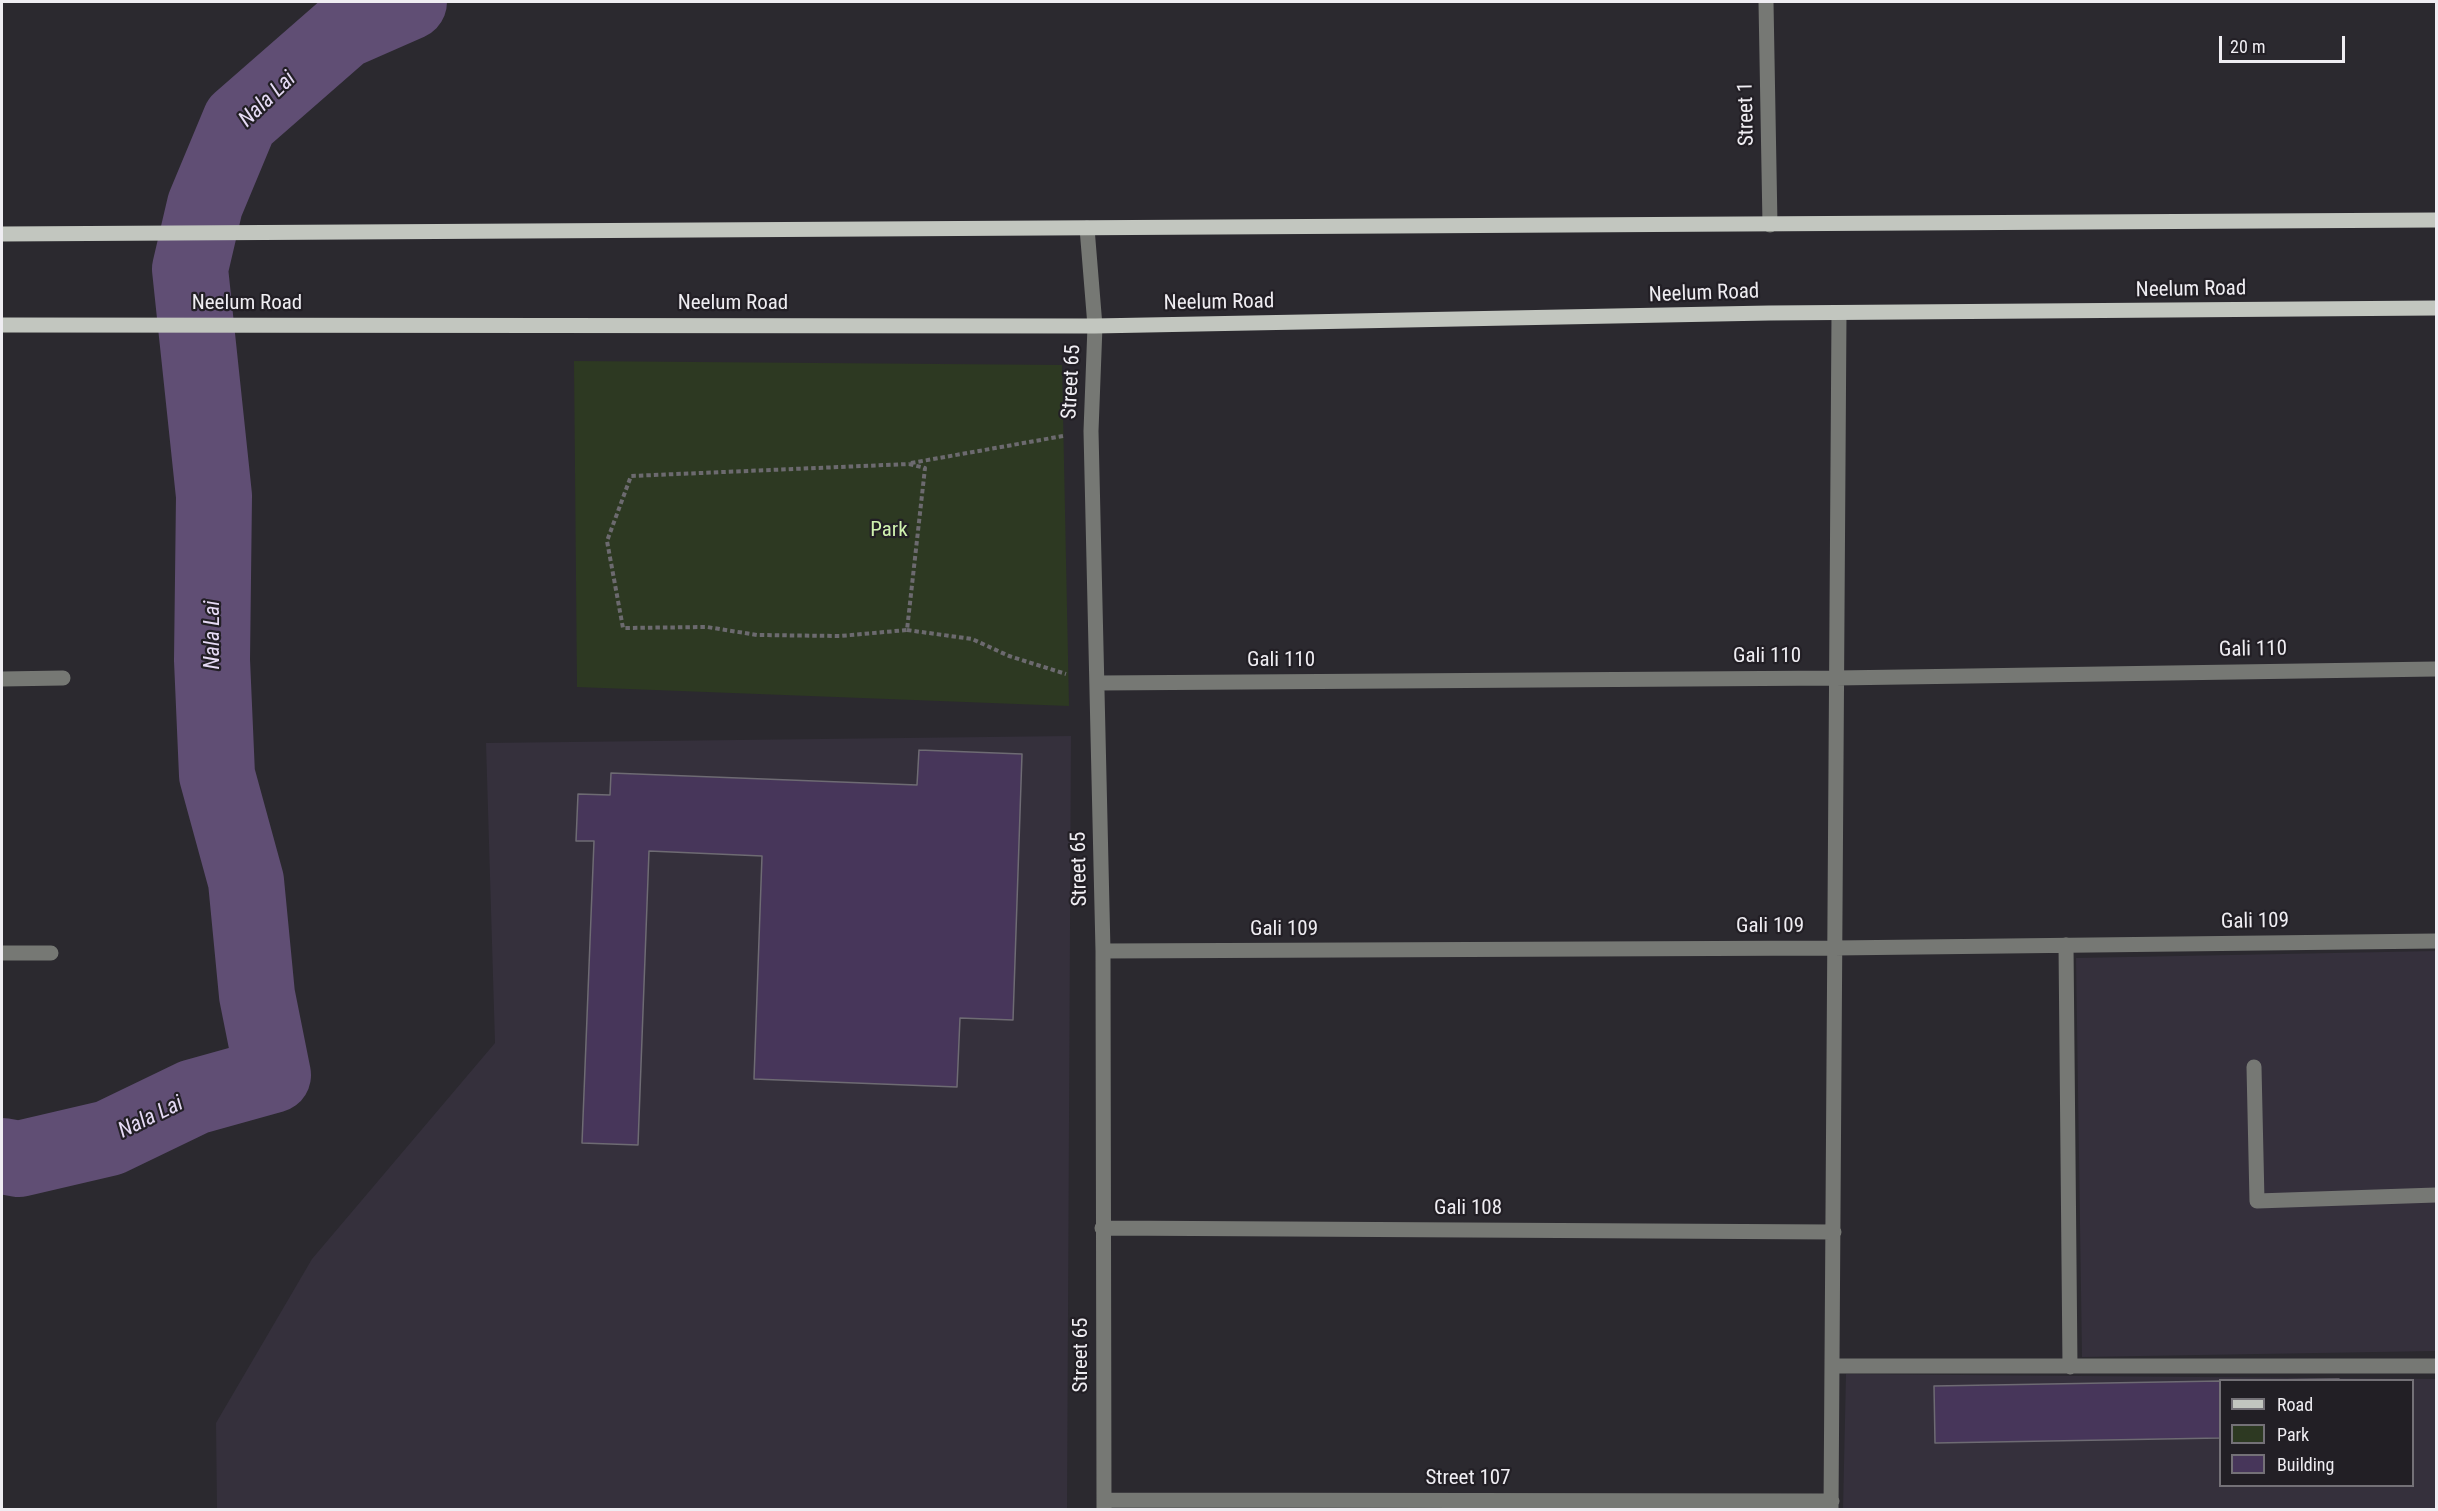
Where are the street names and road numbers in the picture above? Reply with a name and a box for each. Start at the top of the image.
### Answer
street label: Street 1 [1734,82,1760,146]
street label: Neelum Road [2136,276,2246,304]
street label: Neelum Road [1648,279,1760,309]
street label: Neelum Road [1164,289,1274,317]
street label: Neelum Road [192,291,302,317]
street label: Neelum Road [678,291,788,317]
street label: Street 65 [1057,344,1087,420]
street label: Gali 110 [2219,637,2287,663]
street label: Gali 110 [1733,644,1801,670]
street label: Gali 110 [1247,648,1315,674]
street label: Street 65 [1067,831,1093,907]
street label: Gali 109 [2221,909,2289,935]
street label: Gali 109 [1736,914,1804,940]
street label: Gali 109 [1250,917,1318,943]
street label: Gali 108 [1434,1196,1502,1222]
street label: Street 65 [1069,1318,1095,1392]
street label: Street 107 [1425,1466,1511,1492]

